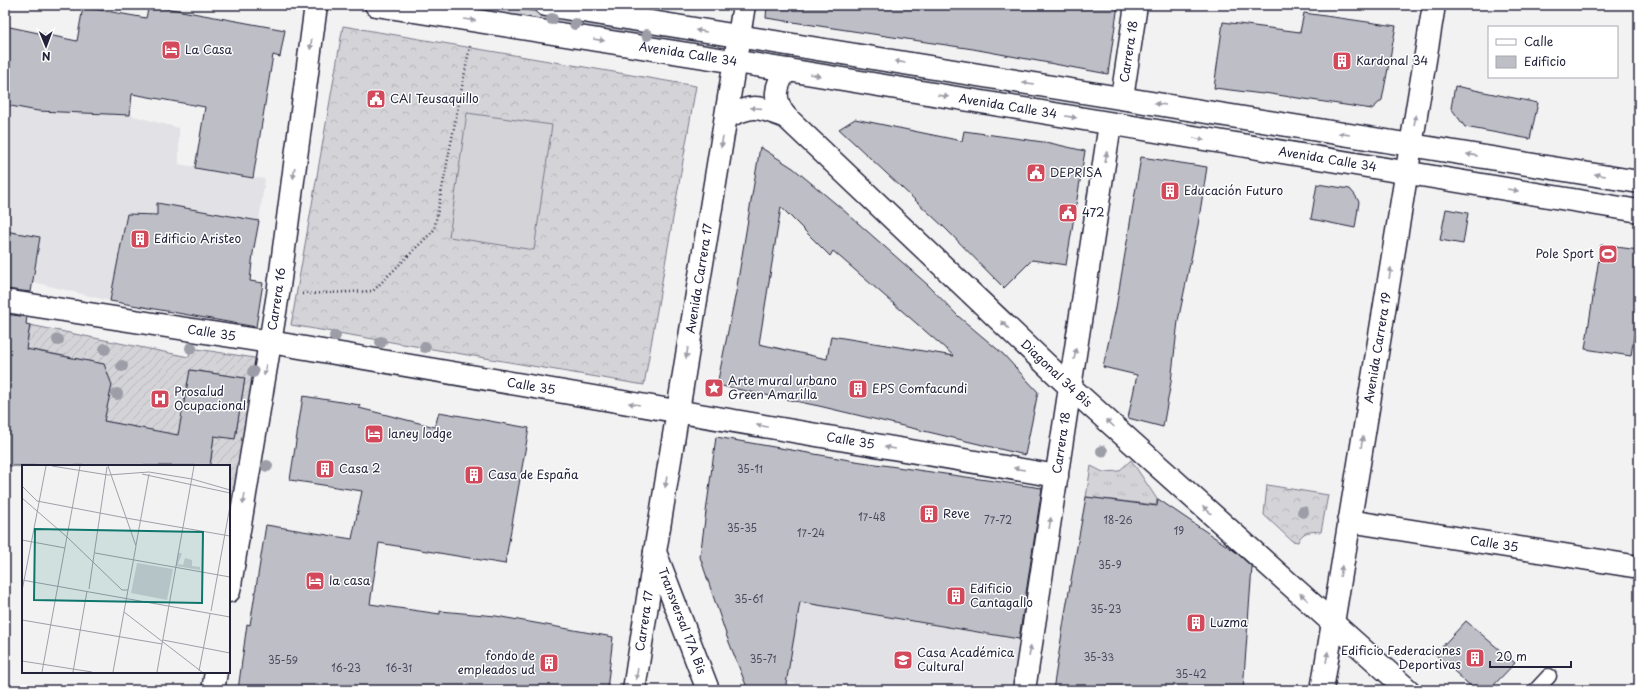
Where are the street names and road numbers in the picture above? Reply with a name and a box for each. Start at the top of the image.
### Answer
street label: Carrera 18 [1114,19,1142,84]
street label: Avenida Calle 34 [638,37,739,70]
street label: Avenida Calle 34 [958,88,1059,122]
street label: Avenida Calle 34 [1277,141,1378,175]
street label: Avenida Carrera 17 [681,221,716,335]
street label: Carrera 16 [262,266,289,332]
street label: Avenida Carrera 19 [1359,290,1395,404]
street label: Calle 35 [186,319,237,345]
street label: Diagonal 34 Bis [1017,335,1097,411]
street label: Calle 35 [506,372,557,398]
street label: Carrera 18 [1047,410,1074,475]
street label: Calle 35 [825,427,876,453]
street label: Calle 35 [1469,530,1520,556]
street label: Transversal 17A Bis [654,565,712,677]
street label: Carrera 17 [630,588,657,652]

